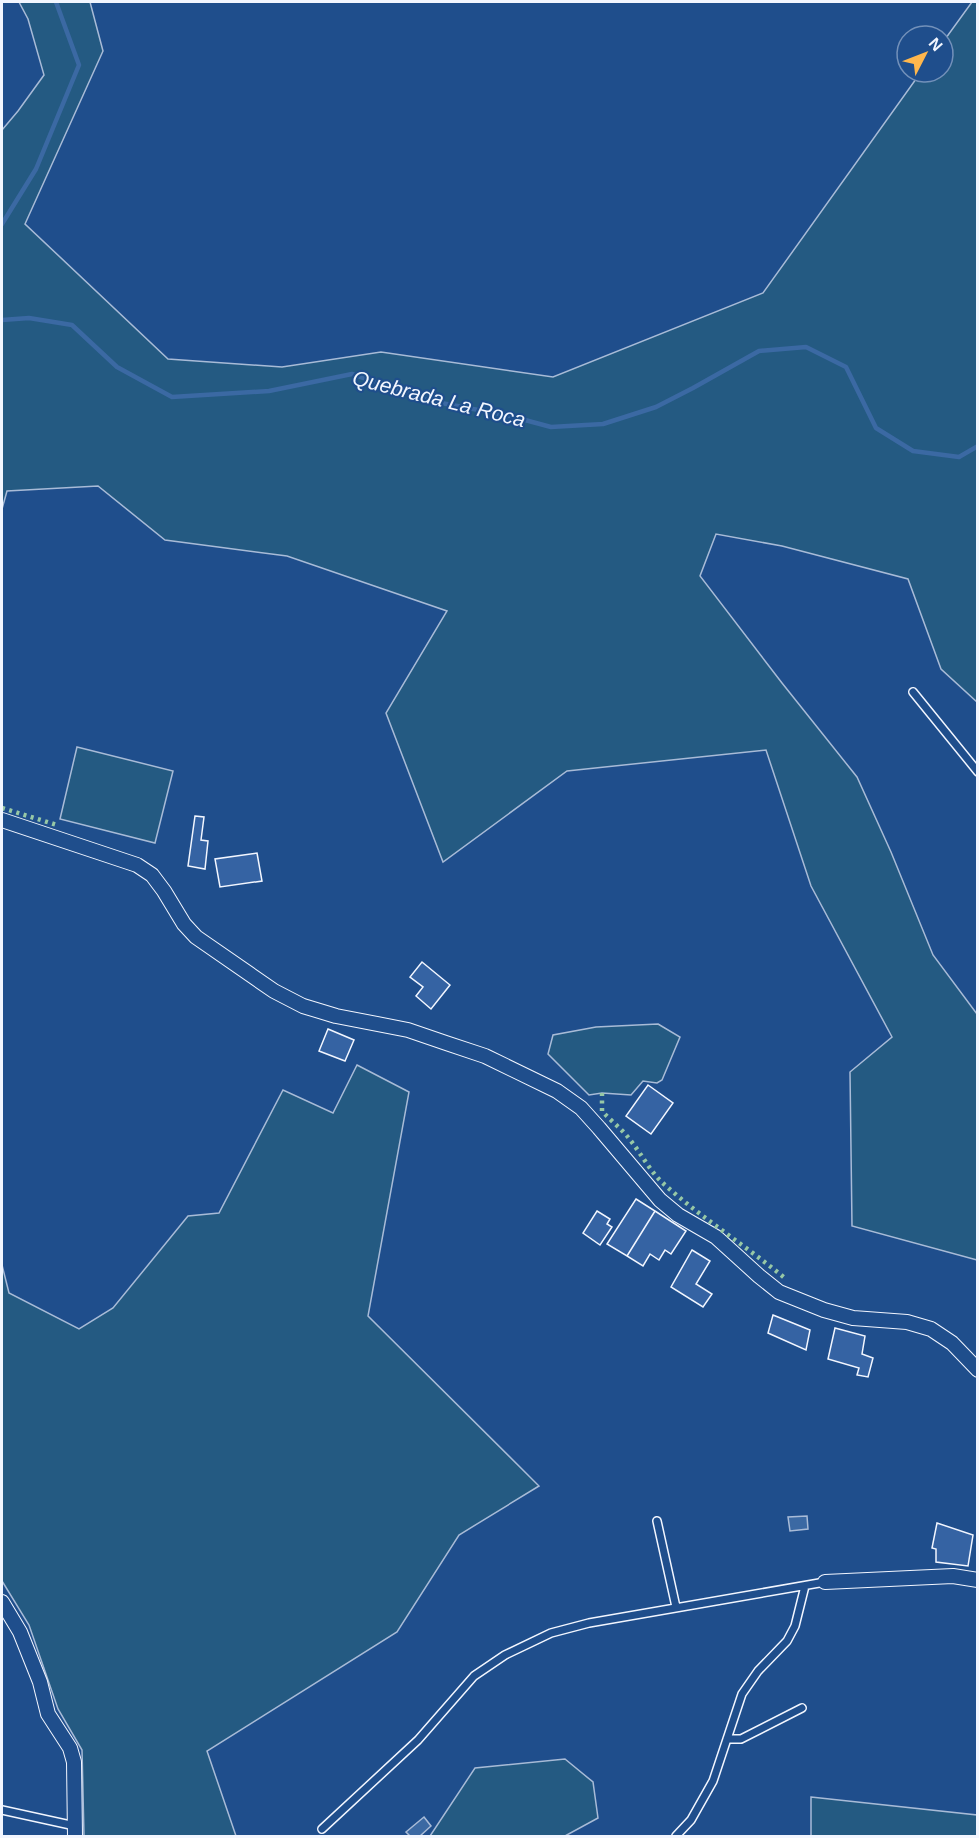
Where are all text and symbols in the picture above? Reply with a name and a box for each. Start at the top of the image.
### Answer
north arrow [895,24,955,84]
text: N [926,34,946,54]
water label: Quebrada La Roca [350,366,528,431]

